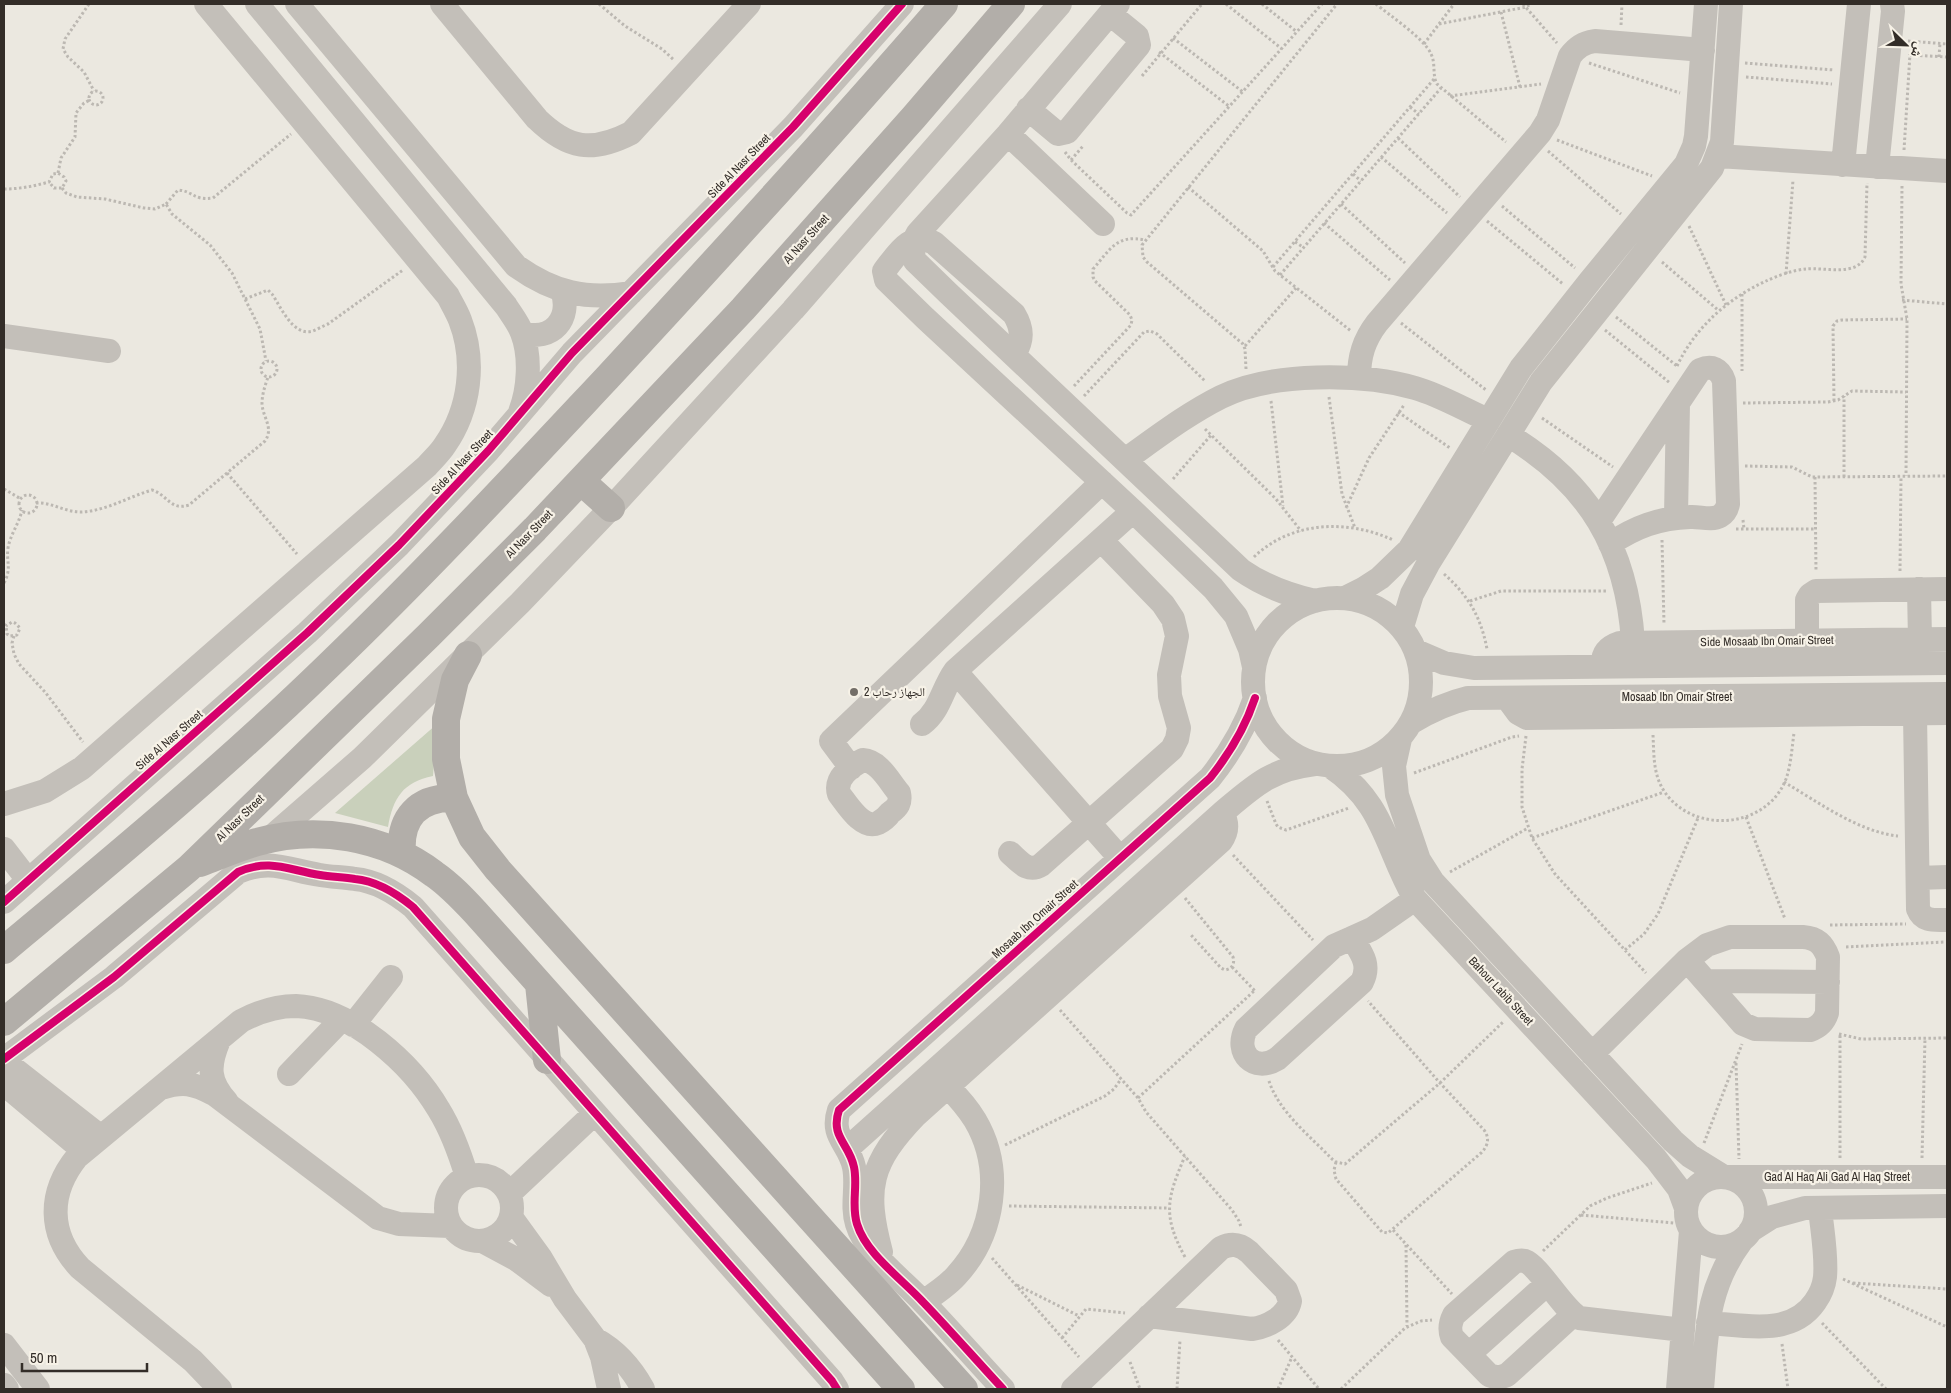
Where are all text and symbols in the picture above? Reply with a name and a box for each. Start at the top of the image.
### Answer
north arrow [1881,20,1931,70]
text: ش [1907,40,1929,61]
street label: Side Al Nasr Street [704,130,774,202]
street label: Al Nasr Street [779,211,833,268]
street label: Side Al Nasr Street [428,426,497,498]
street label: Al Nasr Street [501,506,556,562]
street label: Side Mosaab Ibn Omair Street [1700,632,1834,650]
place label: الجهاز رحاب 2 [864,684,925,700]
marker: الجهاز رحاب 2 [848,686,860,698]
street label: Mosaab Ibn Omair Street [1622,689,1732,705]
street label: Side Al Nasr Street [132,706,206,773]
street label: Al Nasr Street [212,791,268,846]
street label: Mosaab Ibn Omair Street [989,876,1082,962]
street label: Bahour Labib Street [1465,953,1537,1029]
street label: Gad Al Haq Ali Gad Al Haq Street [1764,1169,1910,1185]
scale bar [22,1340,148,1372]
text: 50 m [30,1347,57,1368]

